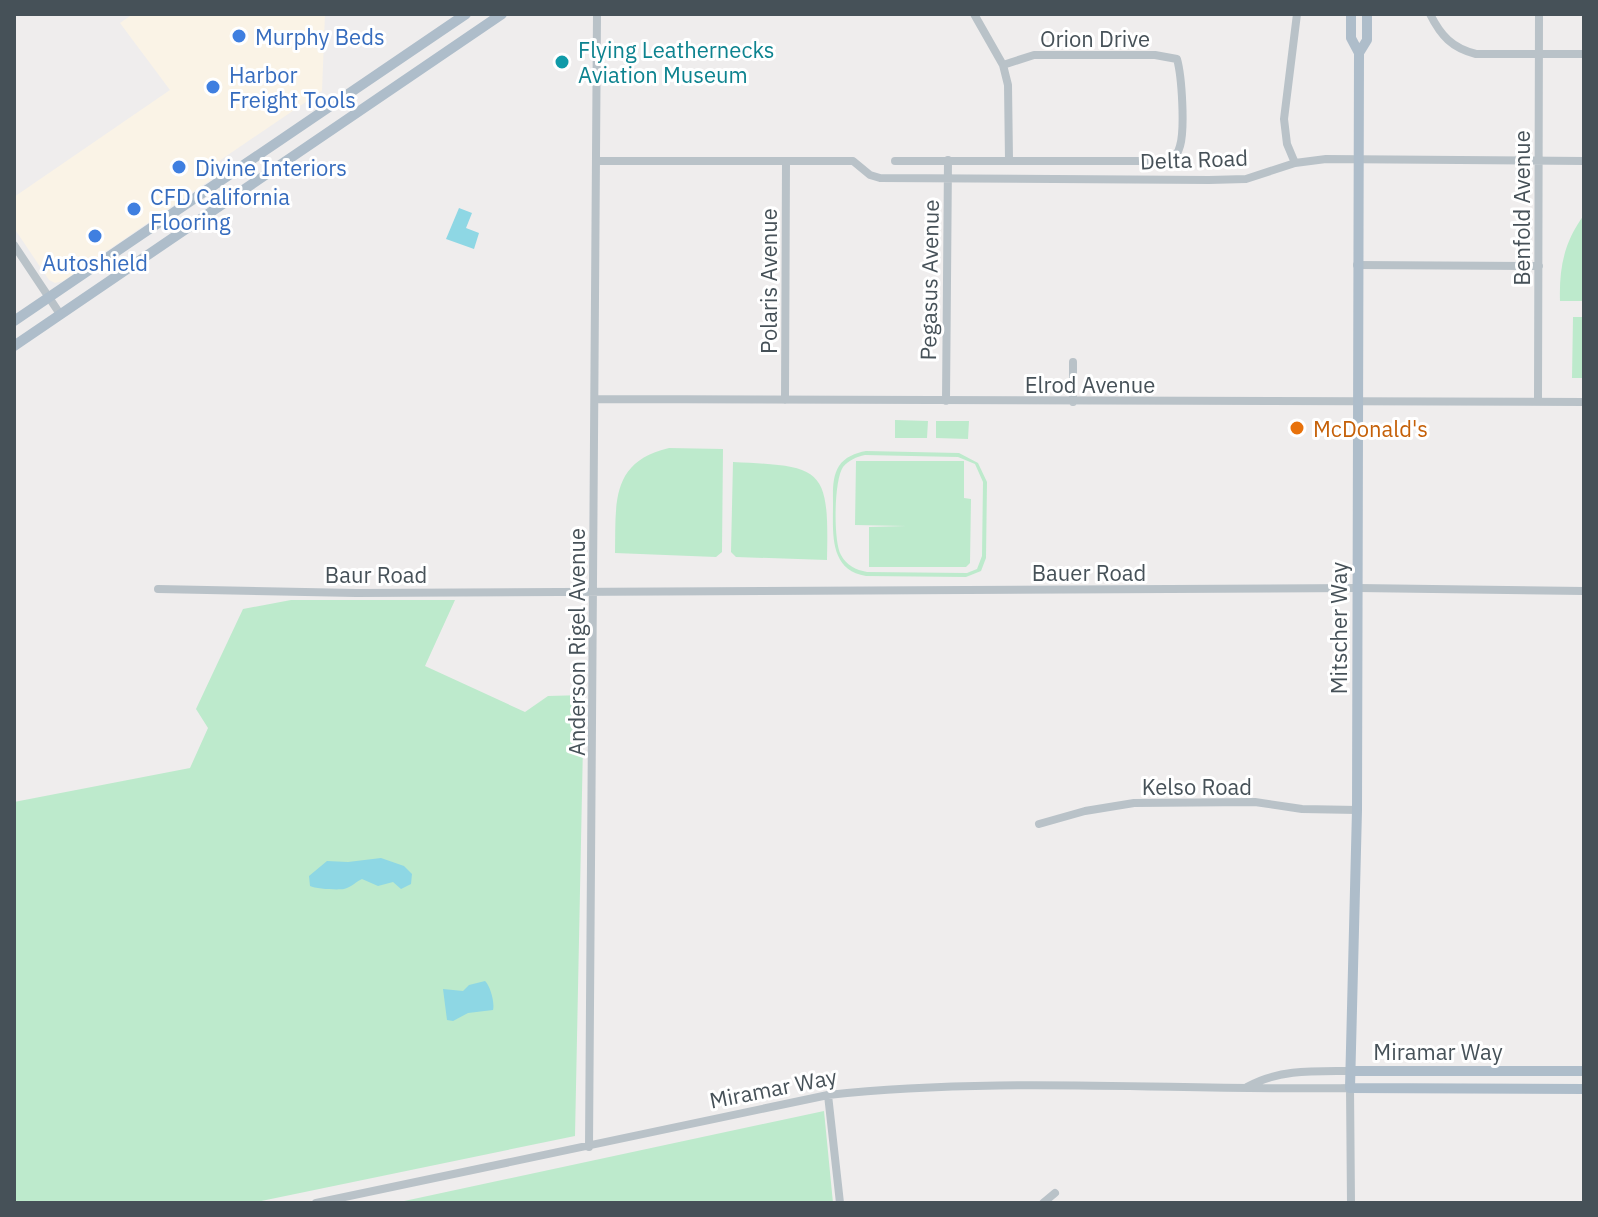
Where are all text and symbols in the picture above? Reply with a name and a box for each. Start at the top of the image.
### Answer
place label: Murphy Beds [255,22,385,51]
street label: Orion Drive [1040,24,1150,53]
marker: Murphy Beds [230,27,248,45]
place label: Flying Leathernecks Aviation Museum [578,35,775,89]
marker: Flying Leathernecks Aviation Museum [553,53,571,71]
place label: Harbor Freight Tools [229,60,356,114]
marker: Harbor Freight Tools [204,78,222,96]
street label: Benfold Avenue [1507,130,1536,286]
street label: Delta Road [1140,143,1248,175]
place label: Divine Interiors [195,153,347,182]
marker: Divine Interiors [170,158,188,176]
place label: CFD California Flooring [150,182,290,236]
street label: Pegasus Avenue [913,199,945,361]
marker: CFD California Flooring [125,200,143,218]
street label: Polaris Avenue [754,208,783,354]
marker: Autoshield [86,227,104,245]
place label: Autoshield [42,248,148,277]
street label: Elrod Avenue [1025,370,1155,399]
place label: McDonald's [1313,414,1428,443]
marker: McDonald's [1288,419,1306,437]
street label: Anderson Rigel Avenue [562,528,591,756]
street label: Bauer Road [1032,558,1146,587]
street label: Baur Road [325,560,427,589]
street label: Mitscher Way [1324,562,1353,694]
street label: Kelso Road [1142,772,1252,801]
street label: Miramar Way [1373,1037,1503,1066]
street label: Miramar Way [707,1061,839,1115]

